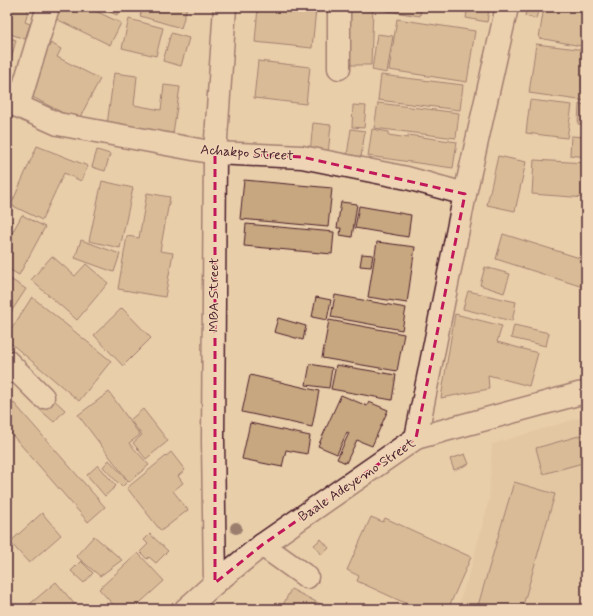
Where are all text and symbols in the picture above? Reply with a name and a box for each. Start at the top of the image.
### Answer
street label: Achakpo Street [200,141,295,165]
street label: MBA Street [205,257,223,332]
street label: Baale Adeyemo Street [295,434,420,526]

